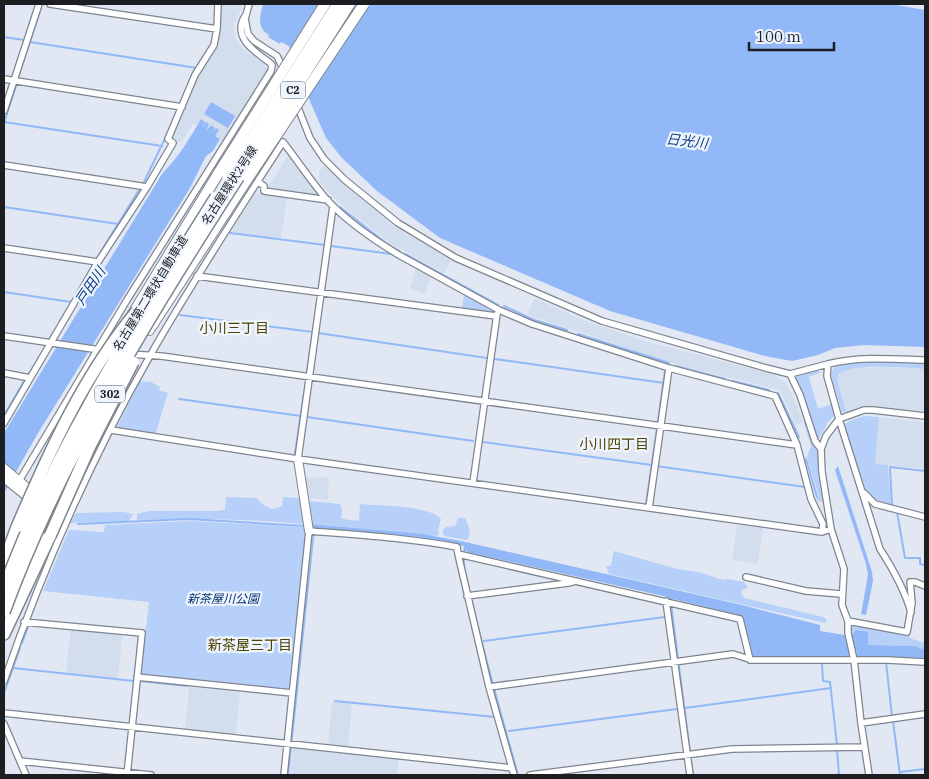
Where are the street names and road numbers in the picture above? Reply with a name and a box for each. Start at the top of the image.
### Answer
road number: C2 [280,82,306,98]
street label: 名古屋環状2号線 [198,143,260,227]
street label: 名古屋第二環状自動車道 [110,233,190,353]
road number: 302 [95,386,125,402]

